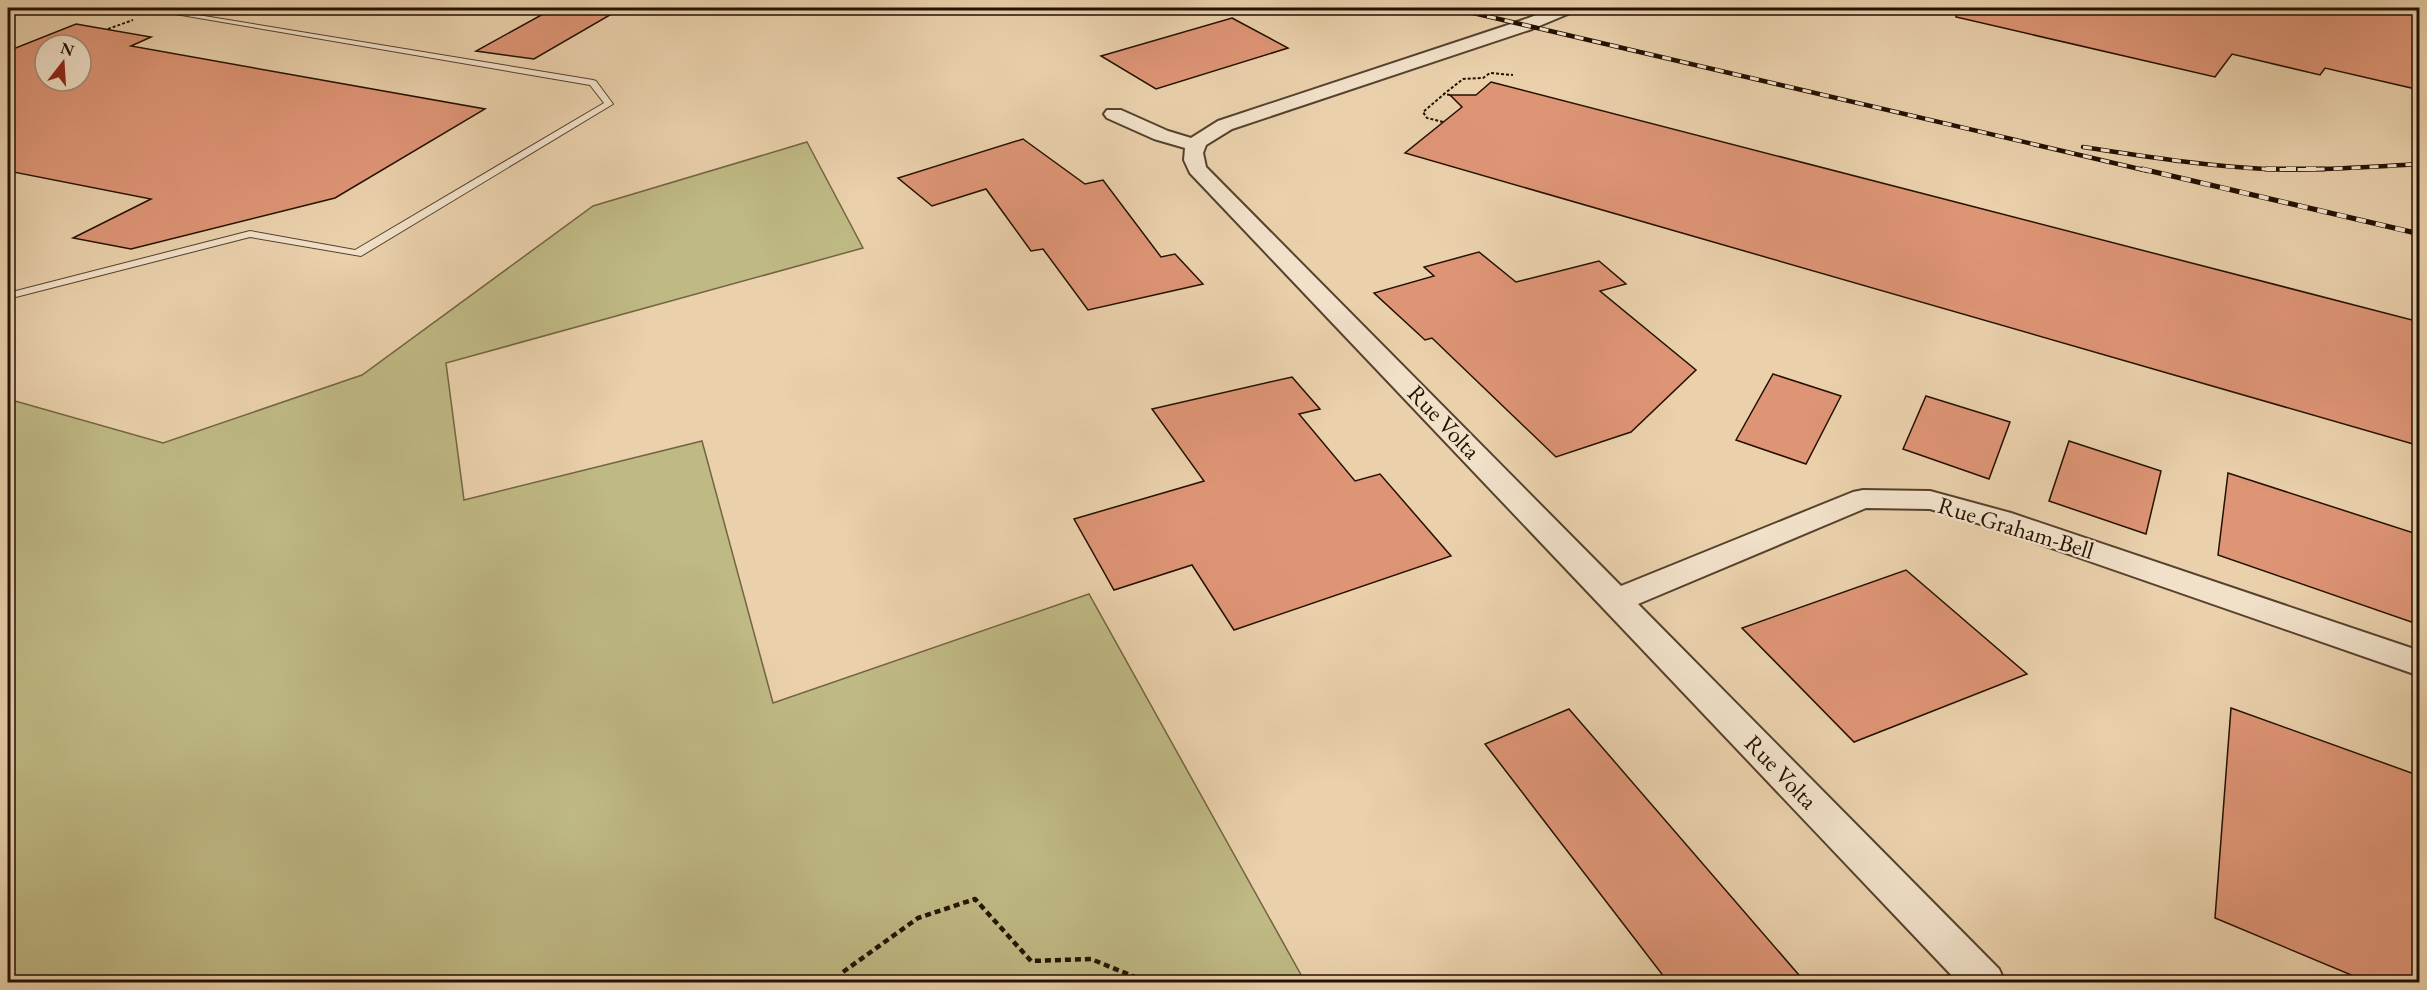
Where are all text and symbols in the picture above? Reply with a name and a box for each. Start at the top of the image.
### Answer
north arrow [33,33,93,93]
text: N [58,37,77,61]
street label: Rue Volta [1401,378,1488,466]
street label: Rue Graham-Bell [1935,489,2098,566]
street label: Rue Volta [1738,728,1825,816]

